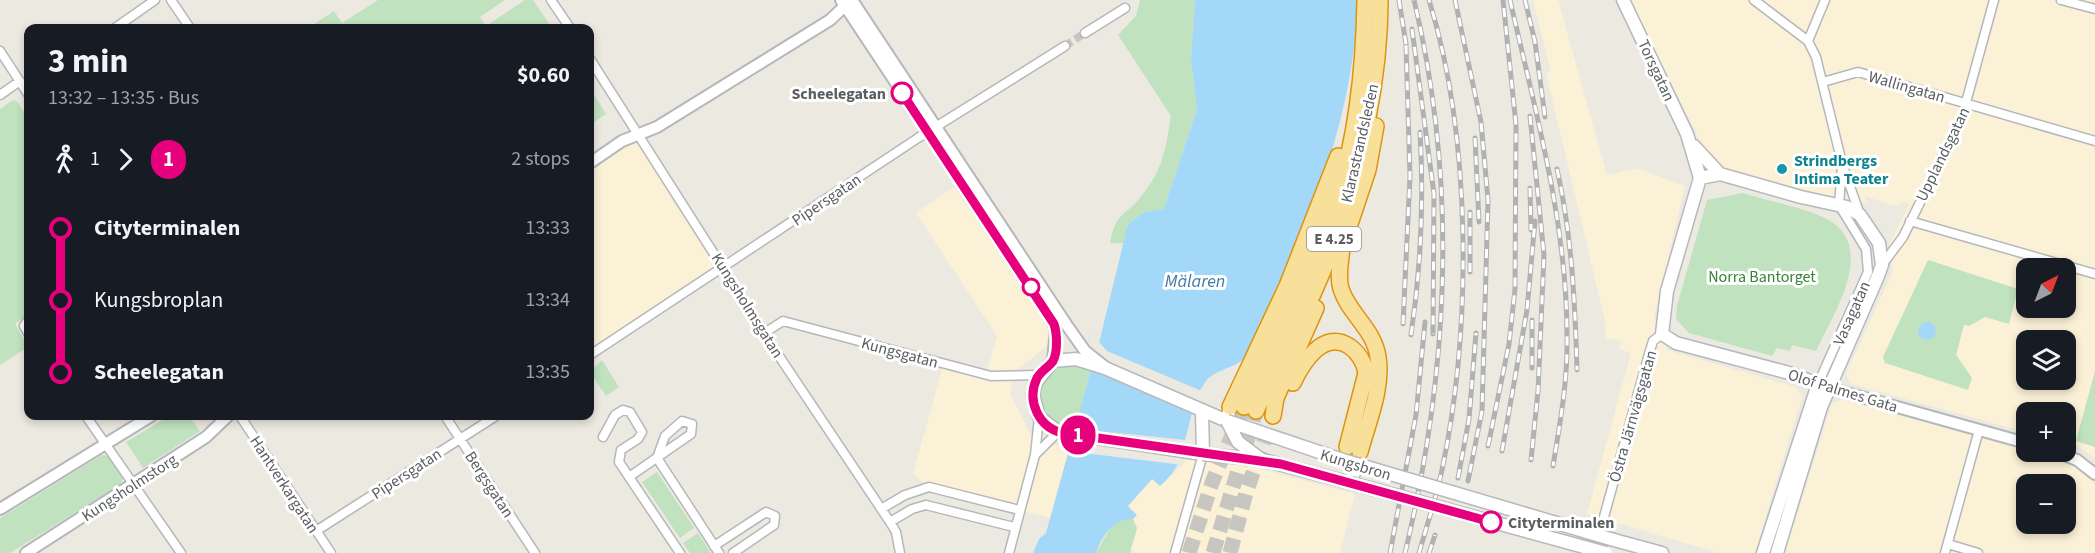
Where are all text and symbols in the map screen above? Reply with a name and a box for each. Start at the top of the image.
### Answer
street label: Torsgatan [1632,36,1680,105]
text: 3 min [48,38,128,85]
text: $0.60 [517,59,570,91]
street label: Wallingatan [1866,66,1948,108]
marker: Scheelegatan [891,82,913,104]
street label: Klarastrandsleden [1336,82,1384,205]
place label: Scheelegatan [791,83,886,105]
text: 13:32 – 13:35 · Bus [48,84,199,112]
street label: Upplandsgatan [1911,104,1975,205]
icon: walk [48,143,81,176]
icon: forward [109,143,142,176]
text: 1 [163,144,174,174]
text: 1 [90,145,100,173]
text: 2 stops [511,145,570,173]
place label: Strindbergs Intima Teater [1794,150,1889,190]
marker: Strindbergs Intima Teater [1775,162,1789,176]
street label: Pipersgatan [787,168,866,231]
text: Cityterminalen [94,212,240,244]
text: 13:33 [525,214,570,242]
road number: E 4.25 [1307,227,1361,251]
street label: Kungsholmsgatan [706,249,788,362]
north arrow [2016,258,2076,318]
map controls [2016,258,2076,534]
park label: Norra Bantorget [1708,266,1816,288]
water label: Mälaren [1165,269,1225,294]
unlabelled marker [1022,278,1040,296]
street label: Vasagatan [1828,278,1876,349]
text: Kungsbroplan [94,284,223,316]
text: 13:34 [525,286,570,314]
button: layers [2016,330,2076,390]
street label: Kungsgatan [859,332,941,374]
street label: Östra Järnvägsgatan [1604,348,1662,485]
text: Scheelegatan [94,356,224,388]
text: 13:35 [525,358,570,386]
street label: Olof Palmes Gata [1785,364,1900,418]
button: + [2016,402,2076,462]
line badge: 1 [1058,416,1098,454]
text: 1 [1072,420,1084,450]
street label: Hantverkargatan [244,431,324,538]
street label: Pipersgatan [367,443,446,505]
street label: Kungsbron [1318,444,1394,486]
street label: Bergsgatan [459,447,519,522]
street label: Kungsholmstorg [78,449,182,527]
button: − [2016,474,2076,534]
marker: Cityterminalen [1480,511,1502,533]
place label: Cityterminalen [1508,512,1614,534]

